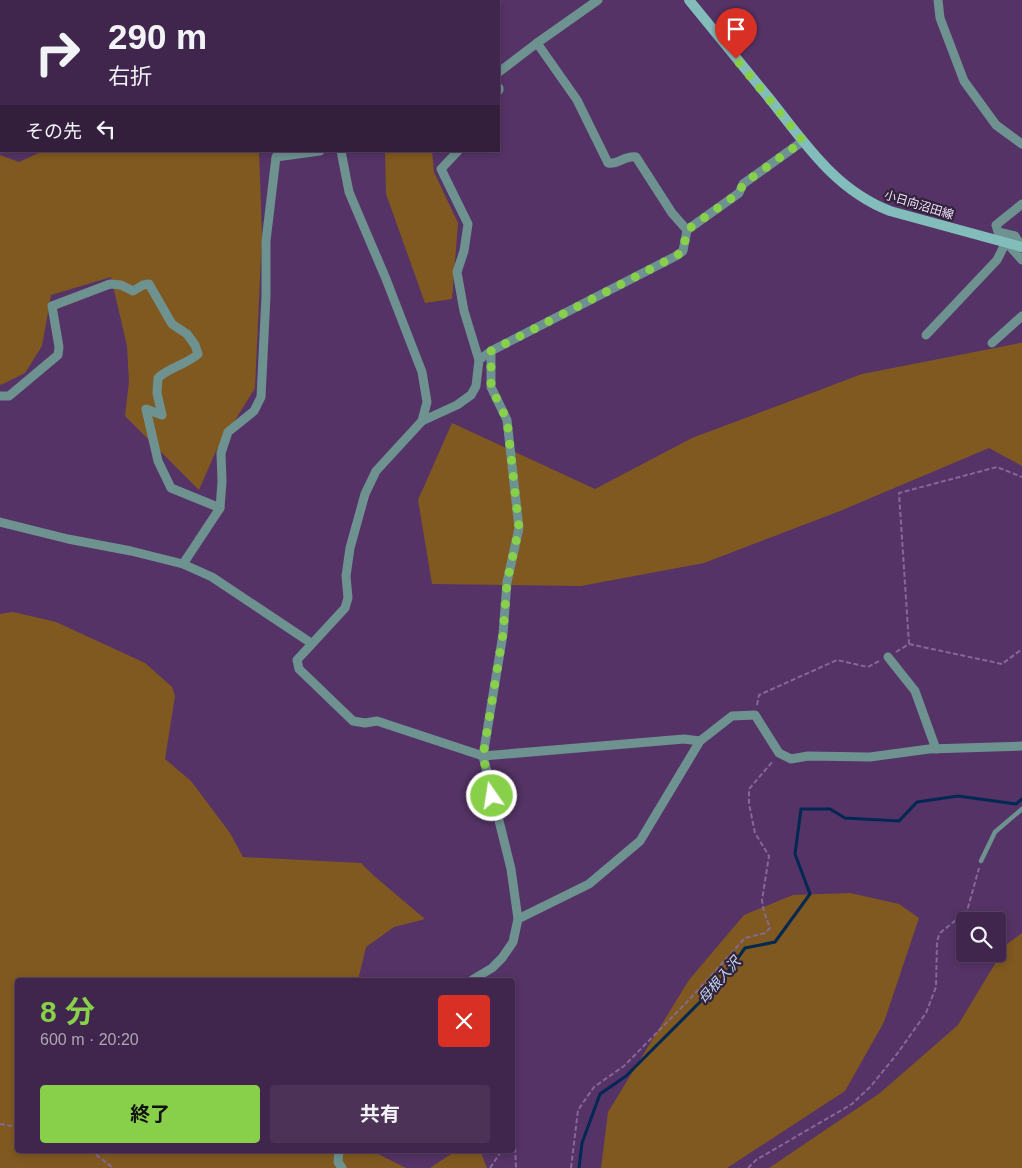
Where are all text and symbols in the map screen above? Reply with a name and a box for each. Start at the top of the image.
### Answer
pin [715,8,757,59]
icon: arrive [722,15,750,43]
text: 290 m [108,17,207,56]
icon: right [25,20,90,85]
text: 右折 [108,64,152,89]
icon: left [92,115,120,143]
text: その先 [25,121,82,142]
street label: 小日向沼田線 [883,188,955,222]
position arrow [465,769,517,821]
map controls [956,912,1006,962]
button: search [956,912,1006,962]
water label: 母根入沢 [695,952,745,1006]
text: 8 分 [40,995,95,1028]
button: close [438,995,490,1047]
text: 600 m · 20:20 [40,1031,139,1048]
button: 終了 [40,1085,260,1143]
button: 共有 [270,1085,490,1143]

